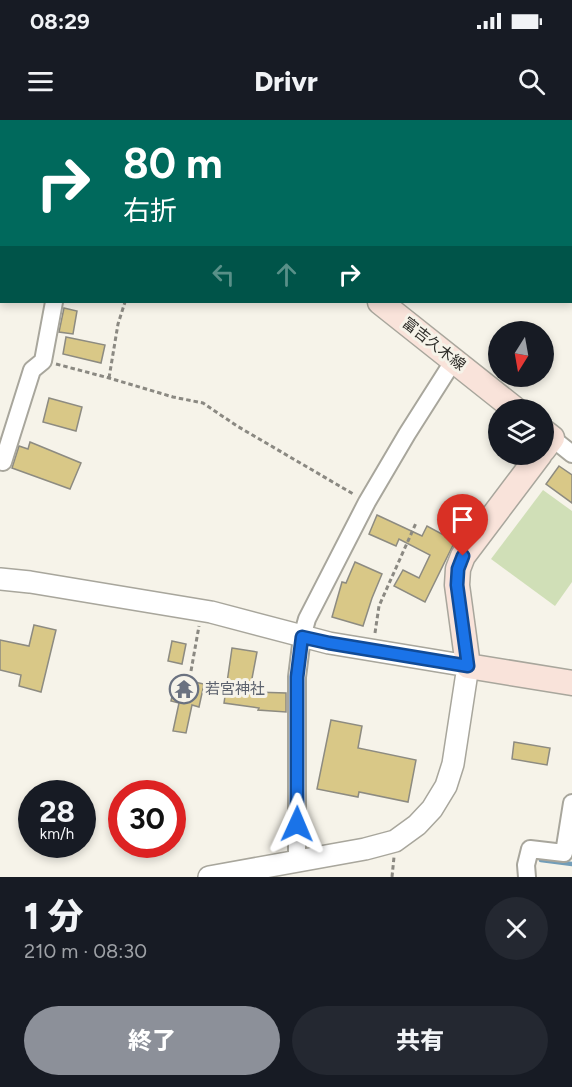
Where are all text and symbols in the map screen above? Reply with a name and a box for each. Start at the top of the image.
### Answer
text: 08:29 [30,8,90,35]
icon: menu [24,65,57,98]
text: Drivr [254,65,318,98]
icon: search [515,65,548,98]
text: 80 m [123,138,223,189]
icon: right [24,144,102,222]
text: 右折 [123,194,177,227]
icon: left [207,258,240,291]
icon: ahead [270,258,303,291]
icon: right [333,258,366,291]
street label: 富吉久木線 [399,314,469,374]
north arrow [488,321,554,387]
map controls [488,321,554,465]
button: layers [488,399,554,465]
pin [437,494,488,556]
icon: arrive [446,503,479,536]
temple icon: 若宮神社 [168,673,200,705]
place label: 若宮神社 [205,680,265,698]
speed limit sign: 30 [108,780,186,858]
position arrow [265,792,329,856]
text: 28 [39,793,75,830]
text: km/h [40,825,74,843]
text: 1 分 [24,895,84,938]
button: close [485,897,548,960]
text: 210 m · 08:30 [24,939,147,963]
button: 終了 [24,1006,280,1075]
button: 共有 [292,1006,548,1075]

